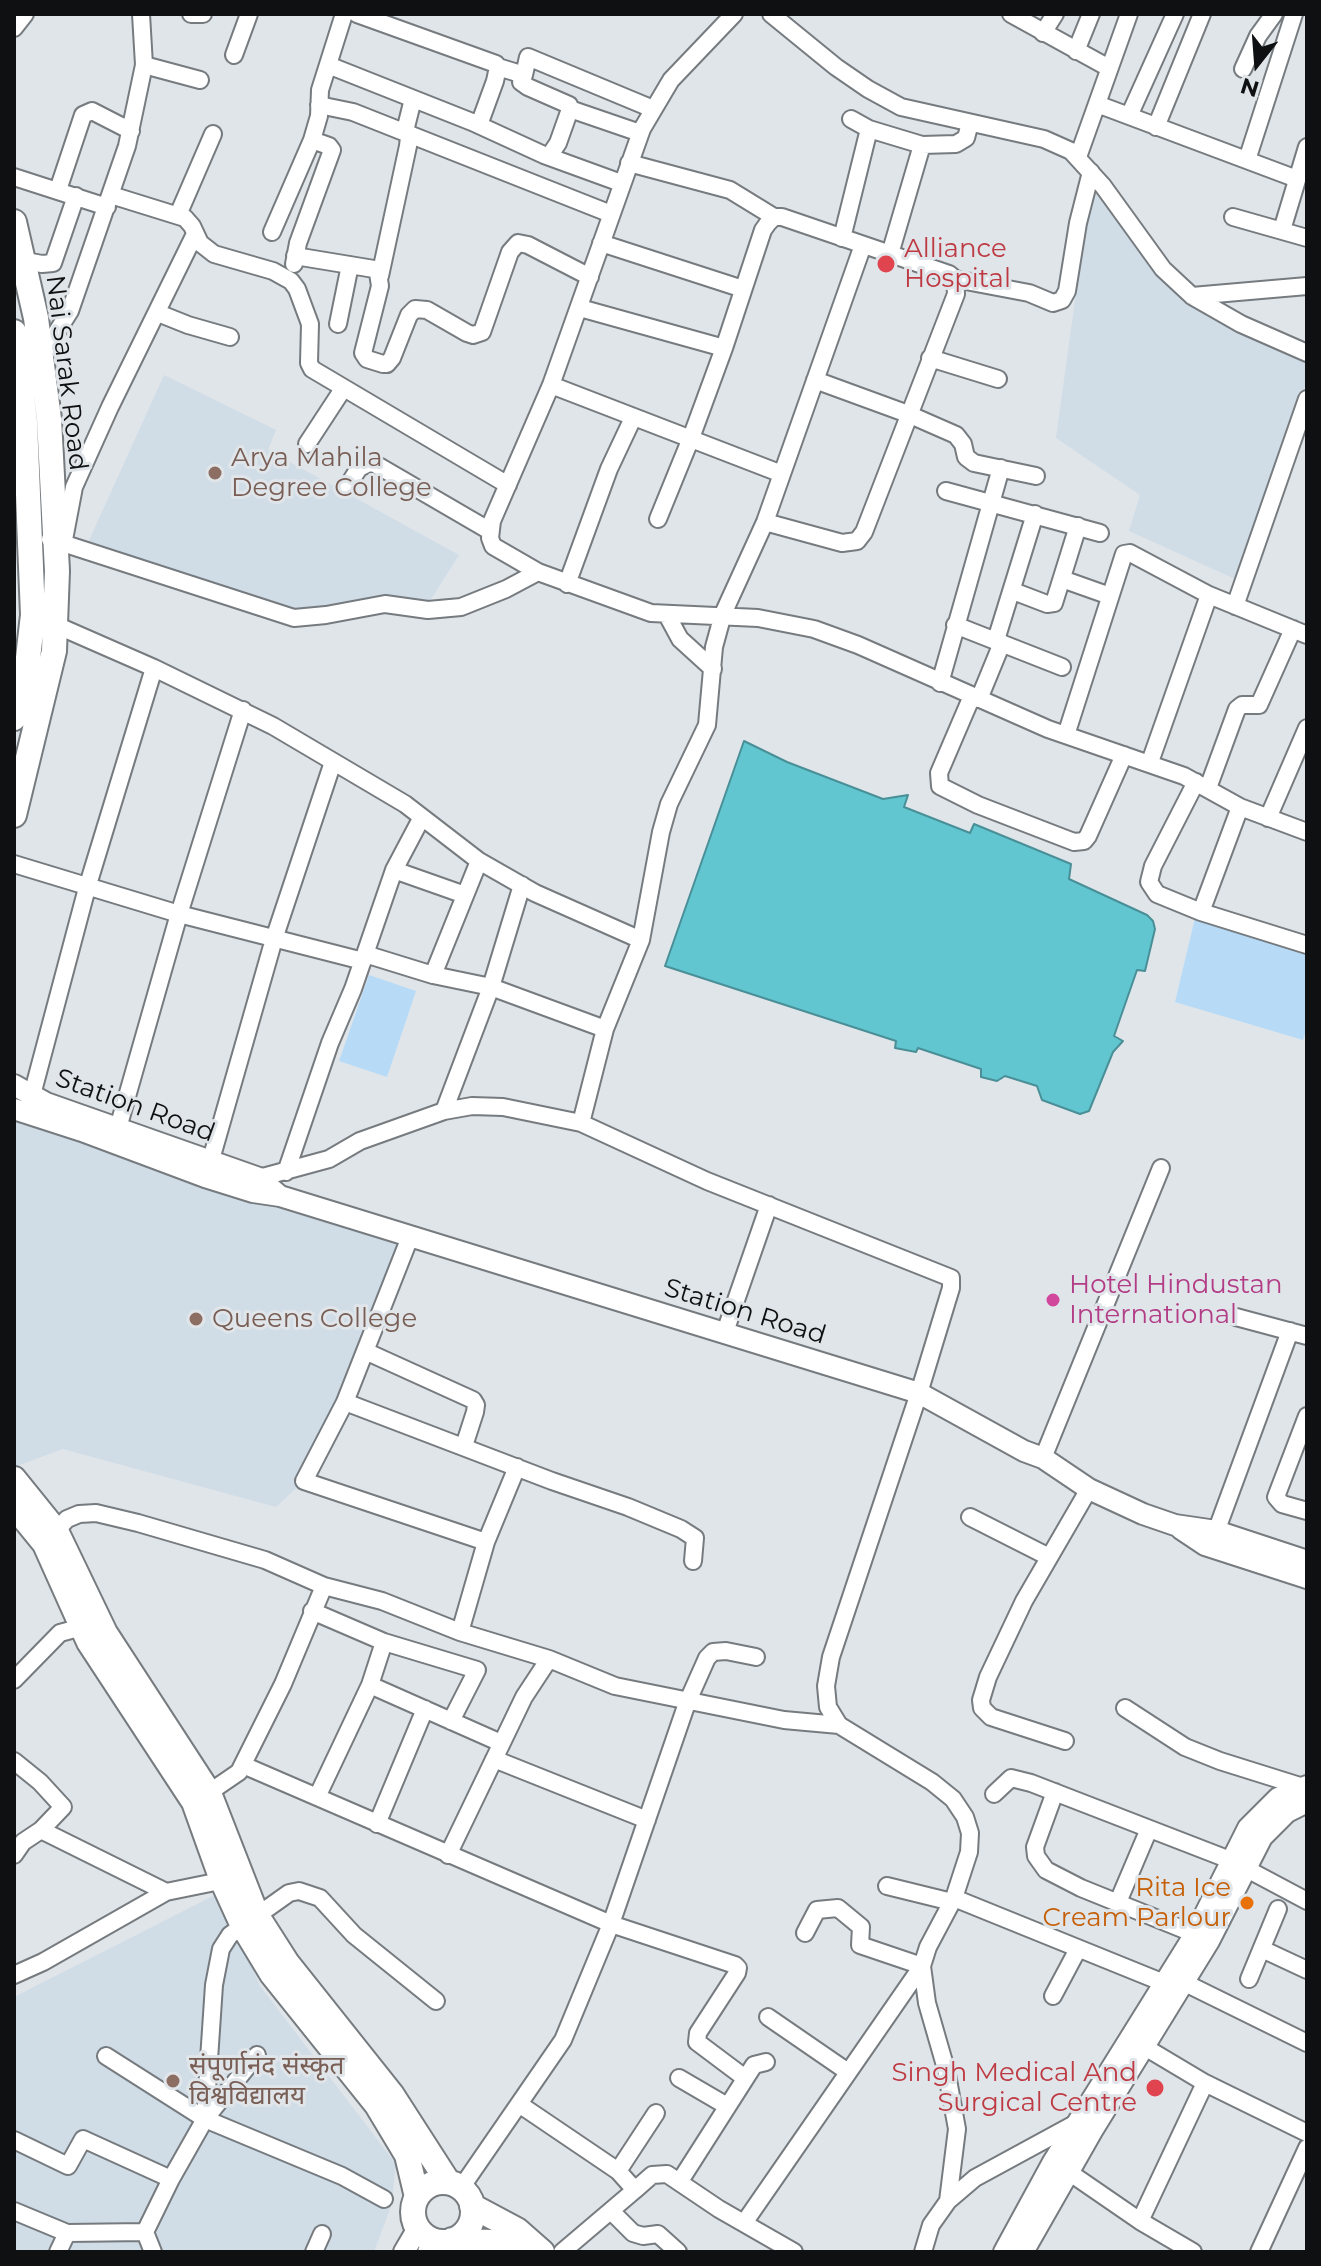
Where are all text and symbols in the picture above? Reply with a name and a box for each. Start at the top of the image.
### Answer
north arrow [1217,24,1297,104]
text: N [1237,72,1262,103]
place label: Alliance Hospital [904,233,1011,294]
marker: Alliance Hospital [875,253,897,275]
street label: Nai Sarak Road [39,274,93,472]
place label: Arya Mahila Degree College [231,442,432,504]
marker: Arya Mahila Degree College [206,464,224,482]
street label: Station Road [51,1063,219,1149]
place label: Hotel Hindustan International [1069,1269,1282,1330]
street label: Station Road [660,1273,830,1351]
marker: Hotel Hindustan International [1044,1291,1062,1309]
place label: Queens College [212,1303,417,1335]
marker: Queens College [187,1310,205,1328]
place label: Rita Ice Cream Parlour [1042,1872,1231,1934]
marker: Rita Ice Cream Parlour [1238,1894,1256,1912]
place label: संपूर्णानंद संस्कृत विश्वविद्यालय [189,2050,344,2112]
place label: Singh Medical And Surgical Centre [891,2057,1137,2118]
marker: संपूर्णानंद संस्कृत विश्वविद्यालय [164,2072,182,2090]
marker: Singh Medical And Surgical Centre [1144,2077,1166,2099]

